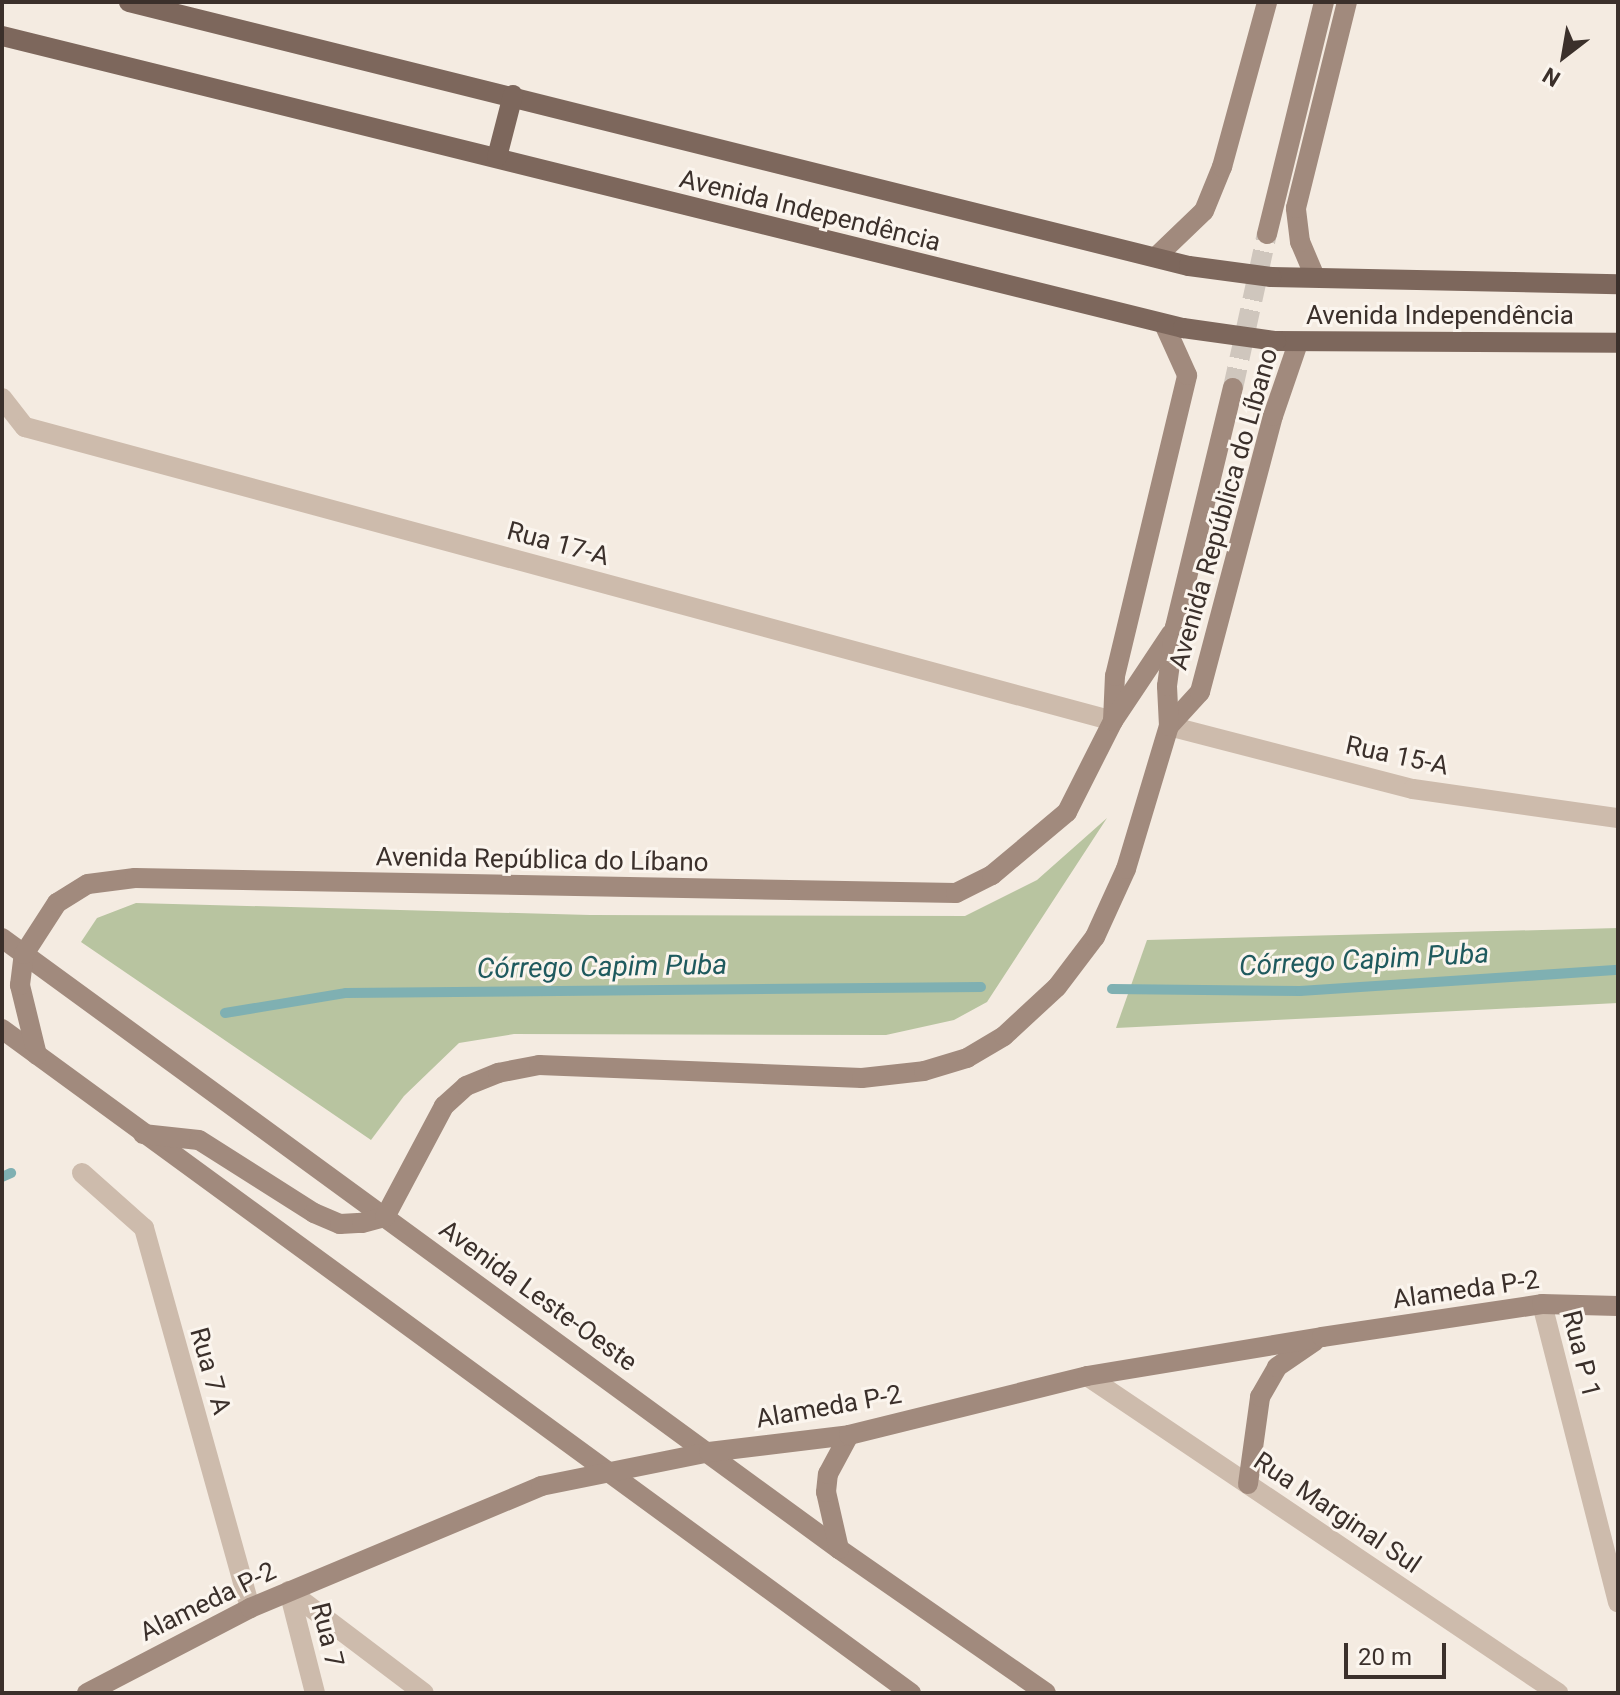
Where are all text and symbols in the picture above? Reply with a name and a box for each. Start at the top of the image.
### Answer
north arrow [1524,16,1604,96]
text: N [1538,62,1564,92]
street label: Avenida Independência [676,163,944,259]
street label: Avenida Independência [1306,300,1574,332]
street label: Avenida República do Líbano [1163,345,1285,673]
street label: Rua 17-A [504,515,612,573]
street label: Rua 15-A [1343,730,1451,782]
street label: Avenida República do Líbano [375,841,709,879]
water label: Córrego Capim Puba [1238,937,1490,983]
water label: Córrego Capim Puba [476,948,728,986]
street label: Avenida Leste-Oeste [433,1214,643,1378]
street label: Alameda P-2 [1391,1264,1541,1316]
street label: Rua P 1 [1555,1307,1607,1401]
street label: Rua 7 A [183,1324,237,1418]
street label: Alameda P-2 [754,1379,904,1435]
street label: Rua Marginal Sul [1248,1446,1426,1580]
street label: Alameda P-2 [135,1556,281,1648]
street label: Rua 7 [304,1599,350,1671]
scale bar [1348,1627,1450,1677]
text: 20 m [1358,1643,1412,1671]

